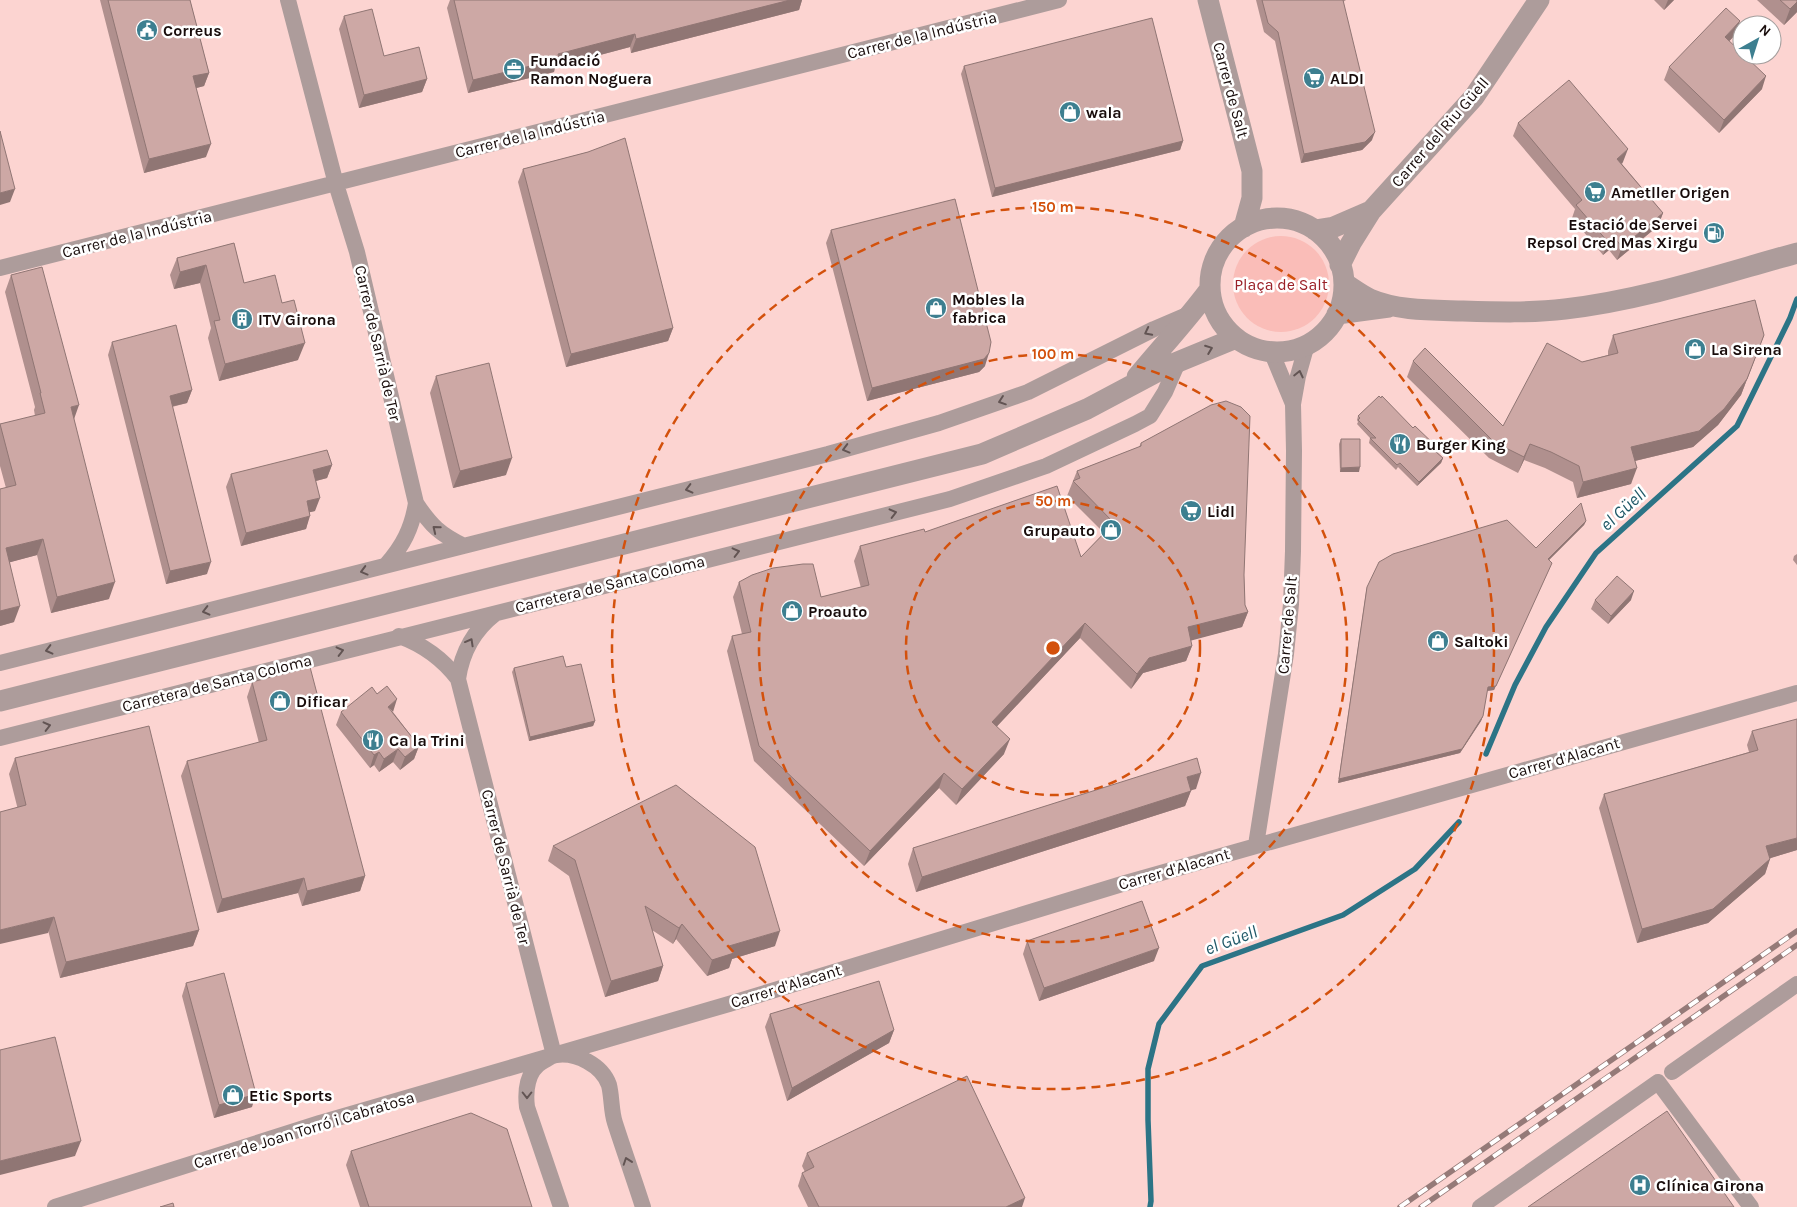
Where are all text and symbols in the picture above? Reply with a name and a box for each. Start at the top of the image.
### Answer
street label: Carrer de la Indústria [845,7,999,63]
north arrow [1732,15,1782,65]
public building icon: Correus [135,18,159,42]
place label: Correus [163,21,222,40]
text: N [1756,21,1774,40]
street label: Carrer de Salt [1209,40,1253,140]
place label: Fundació Ramon Noguera [530,51,652,88]
office icon: Fundació Ramon Noguera [502,57,526,81]
supermarket icon: ALDI [1302,66,1326,90]
place label: ALDI [1330,69,1364,88]
street label: Carrer del Riu Güell [1387,73,1493,191]
shop icon: wala [1058,100,1082,124]
place label: wala [1086,103,1122,122]
street label: Carrer de la Indústria [453,106,607,162]
supermarket icon: Ametller Origen [1583,180,1607,204]
place label: Ametller Origen [1611,183,1730,202]
text: 150 m [1032,198,1074,216]
street label: Carrer de la Indústria [60,206,214,262]
place label: Estació de Servei Repsol Cred Mas Xirgu [1527,215,1698,252]
fuel station icon: Estació de Servei Repsol Cred Mas Xirgu [1702,221,1726,245]
street label: Carrer de Sarrià de Ter [351,263,405,423]
park label: Plaça de Salt [1234,275,1328,294]
place label: Mobles la fabrica [952,290,1025,327]
shop icon: Mobles la fabrica [924,296,948,320]
building icon: ITV Girona [230,307,254,331]
place label: ITV Girona [258,310,336,329]
one-way arrow [1145,326,1154,336]
shop icon: La Sirena [1683,337,1707,361]
place label: La Sirena [1711,340,1782,359]
text: 100 m [1032,345,1074,363]
one-way arrow [1204,345,1213,355]
one-way arrow [1293,369,1304,378]
one-way arrow [998,395,1006,405]
restaurant icon: Burger King [1388,432,1412,456]
place label: Burger King [1416,435,1506,454]
one-way arrow [843,443,851,453]
water label: el Güell [1595,482,1651,535]
one-way arrow [684,483,693,494]
text: 50 m [1035,492,1071,510]
supermarket icon: Lidl [1179,499,1203,523]
place label: Lidl [1207,502,1235,521]
one-way arrow [889,508,898,519]
shop icon: Grupauto [1099,518,1123,542]
place label: Grupauto [1023,521,1095,540]
one-way arrow [433,525,442,534]
one-way arrow [731,547,740,558]
street label: Carretera de Santa Coloma [513,551,707,617]
one-way arrow [359,565,368,576]
street label: Carrer de Salt [1273,575,1301,675]
shop icon: Proauto [780,599,804,623]
place label: Proauto [808,602,867,621]
one-way arrow [202,605,211,616]
shop icon: Saltoki [1426,629,1450,653]
place label: Saltoki [1454,632,1509,651]
one-way arrow [463,639,473,648]
centre of rings [1044,639,1062,657]
one-way arrow [45,645,53,655]
one-way arrow [336,646,345,657]
street label: Carretera de Santa Coloma [120,650,314,716]
shop icon: Dificar [268,689,292,713]
place label: Dificar [296,692,348,711]
one-way arrow [43,721,52,732]
restaurant icon: Ca la Trini [361,728,385,752]
place label: Ca la Trini [389,731,465,750]
street label: Carrer d'Alacant [1506,733,1622,783]
street label: Carrer de Sarrià de Ter [478,787,535,947]
street label: Carrer d'Alacant [1116,844,1232,894]
water label: el Güell [1202,920,1261,960]
street label: Carrer d'Alacant [728,960,844,1012]
shop icon: Etic Sports [221,1083,245,1107]
place label: Etic Sports [249,1086,333,1105]
street label: Carrer de Joan Torró i Cabratosa [191,1087,417,1173]
one-way arrow [522,1092,532,1099]
one-way arrow [623,1157,633,1165]
hospital icon: Clínica Girona [1628,1173,1652,1197]
place label: Clínica Girona [1656,1176,1764,1195]

